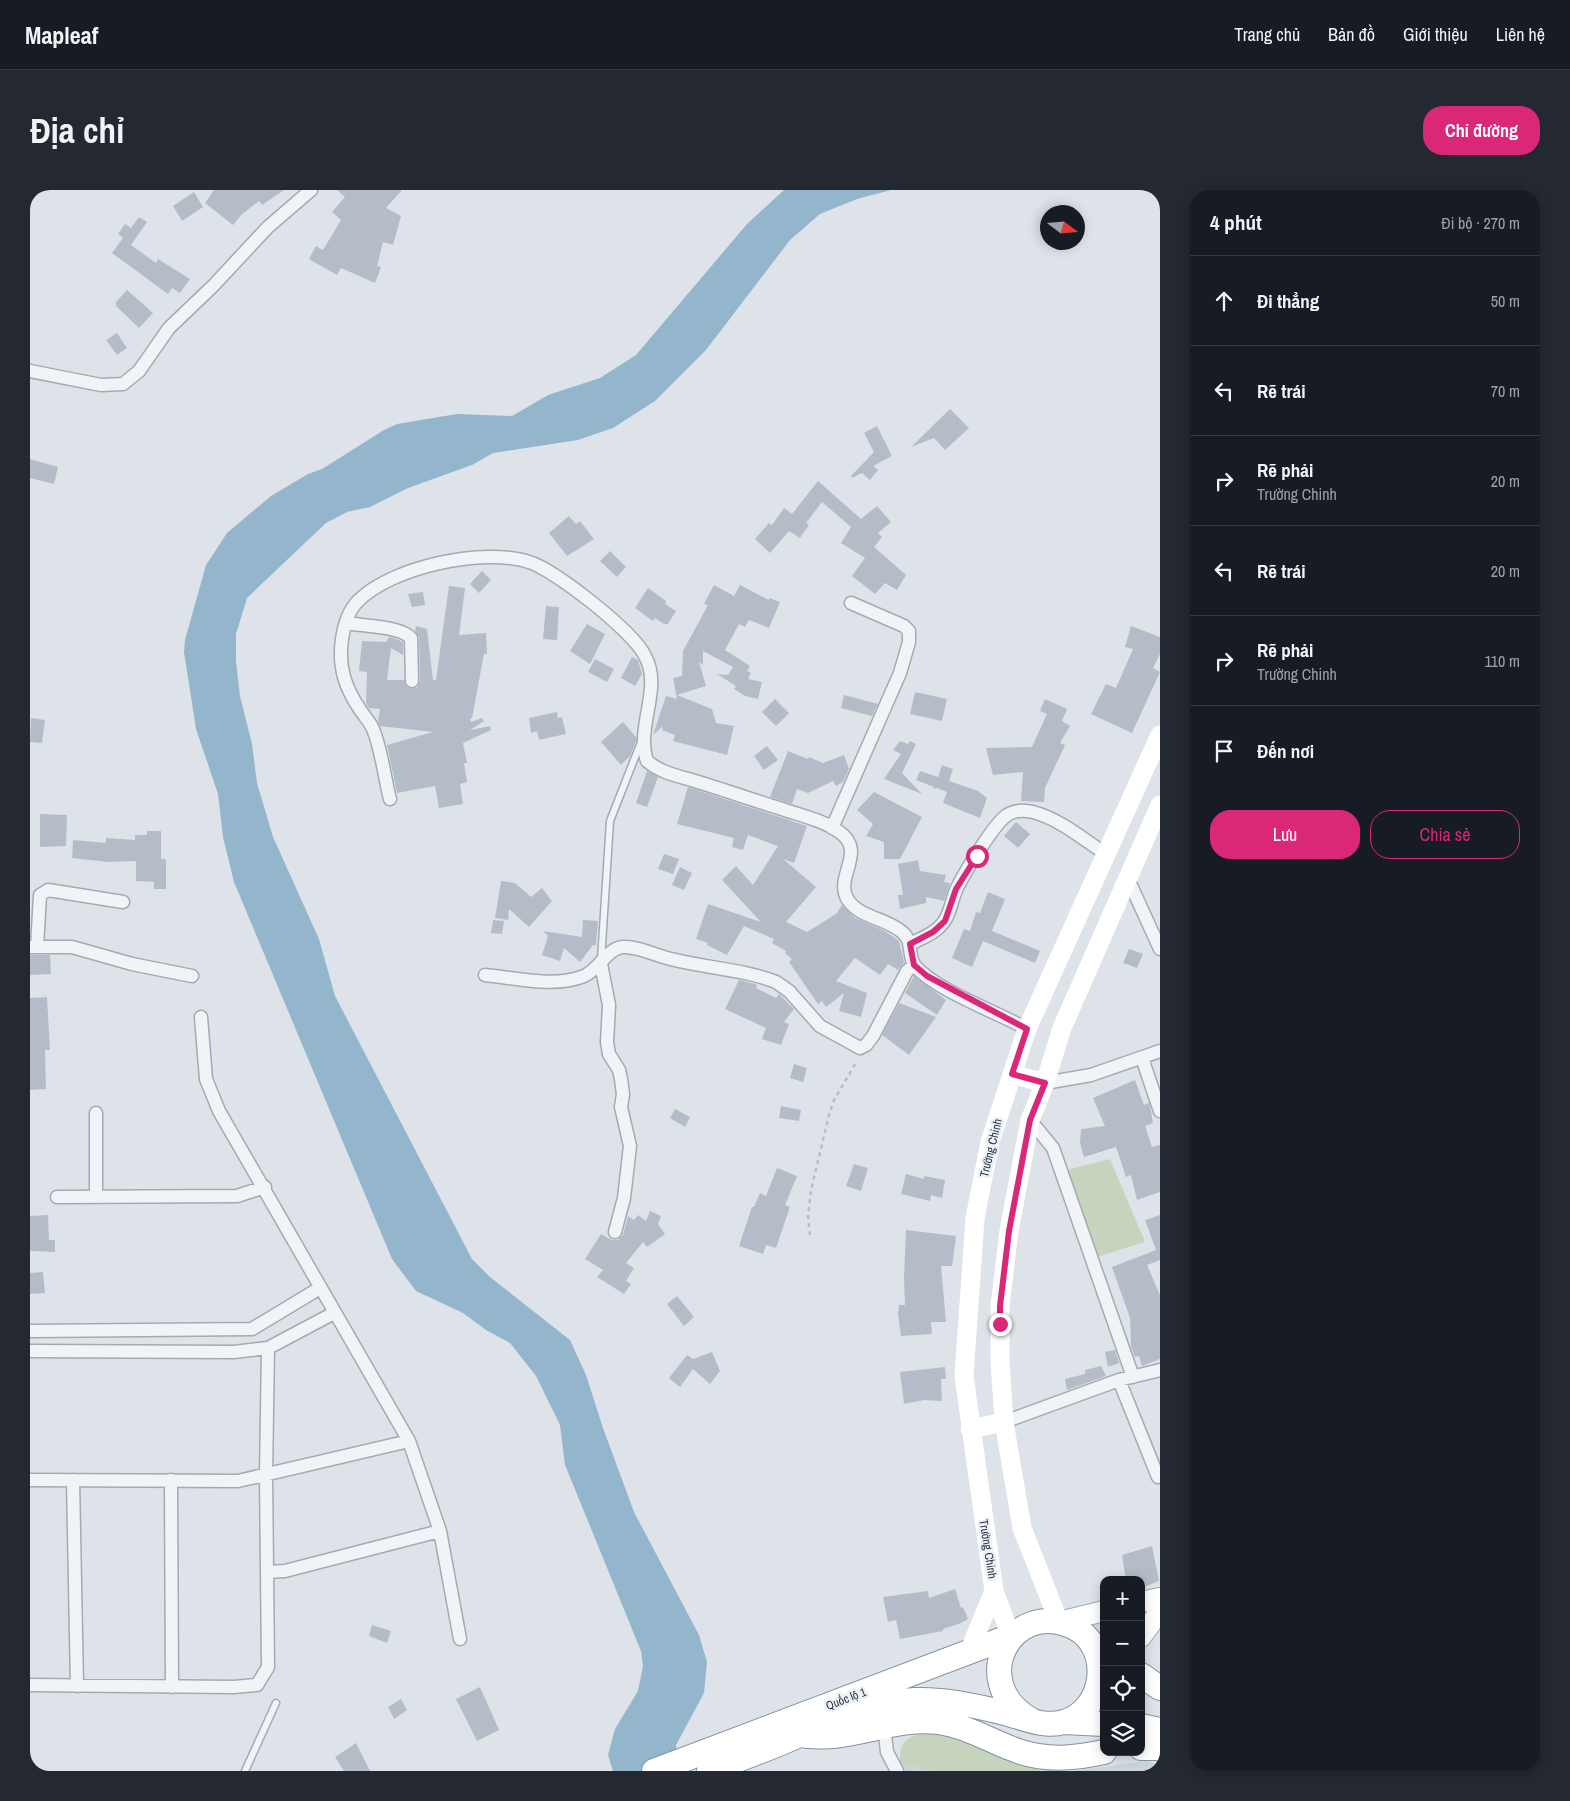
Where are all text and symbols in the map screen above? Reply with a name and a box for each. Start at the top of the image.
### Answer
text: Mapleaf [25,19,98,51]
text: Trang chủ [1234,22,1300,47]
text: Bản đồ [1328,22,1375,47]
text: Giới thiệu [1403,22,1468,47]
text: Liên hệ [1496,22,1545,47]
button: Chỉ đường [1423,106,1540,155]
text: Địa chỉ [30,107,124,154]
north arrow [1040,205,1085,250]
text: 4 phút [1210,208,1262,237]
text: Đi bộ · 270 m [1441,212,1520,234]
icon: ahead [1210,287,1238,315]
text: Đi thẳng [1257,288,1319,314]
text: 50 m [1491,290,1520,312]
icon: left [1210,377,1238,405]
text: Rẽ trái [1257,378,1306,404]
text: 70 m [1491,380,1520,402]
text: Rẽ phải [1257,457,1313,483]
icon: right [1210,467,1238,495]
text: 20 m [1491,470,1520,492]
text: Trường Chinh [1257,483,1337,505]
icon: left [1210,557,1238,585]
text: Rẽ trái [1257,558,1306,584]
text: 20 m [1491,560,1520,582]
text: Rẽ phải [1257,637,1313,663]
icon: right [1210,647,1238,675]
text: 110 m [1484,650,1520,672]
text: Trường Chinh [1257,663,1337,685]
icon: arrive [1210,737,1238,765]
text: Đến nơi [1257,738,1314,764]
button: Lưu [1210,810,1360,859]
button: Chia sẻ [1370,810,1520,859]
route start [966,845,989,868]
street label: Trường Chinh [976,1117,1006,1179]
route end [989,1313,1012,1336]
street label: Trường Chinh [975,1518,1001,1580]
map controls [1100,1576,1145,1756]
button: + [1100,1576,1145,1621]
button: − [1100,1621,1145,1666]
button: locate [1100,1666,1145,1711]
street label: Quốc lộ 1 [823,1684,869,1714]
button: layers [1100,1711,1145,1756]

